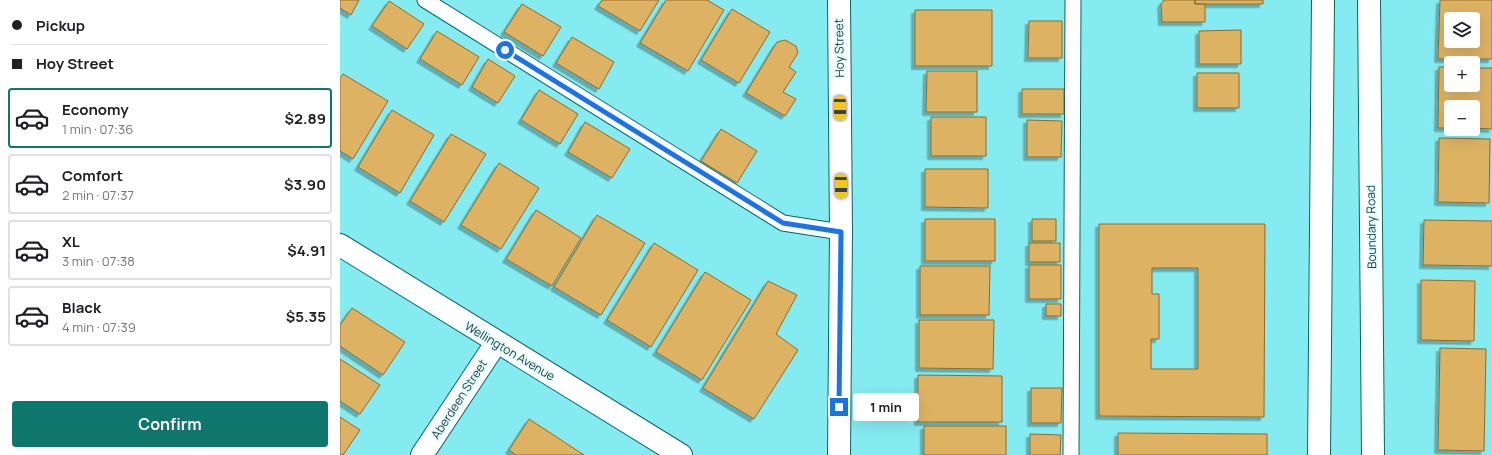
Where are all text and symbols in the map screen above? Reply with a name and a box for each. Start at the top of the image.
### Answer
map controls [1444,12,1480,136]
button: layers [1444,12,1480,48]
text: Pickup [36,15,85,36]
street label: Hoy Street [830,18,848,78]
route start [496,41,514,59]
text: Hoy Street [36,53,114,74]
button: + [1444,56,1480,92]
car [834,96,846,120]
text: Economy [62,99,129,120]
icon: car [14,100,50,136]
button: − [1444,100,1480,136]
text: $2.89 [285,108,326,129]
text: 1 min · 07:36 [62,120,133,138]
text: Comfort [62,165,123,186]
icon: car [14,166,50,202]
text: $3.90 [284,174,326,195]
car [835,174,847,198]
street label: Boundary Road [1362,185,1380,269]
text: 2 min · 07:37 [62,186,134,204]
text: XL [62,231,80,252]
icon: car [14,232,50,268]
text: $4.91 [287,240,326,261]
text: 3 min · 07:38 [62,252,135,270]
text: Black [62,297,101,318]
icon: car [14,298,50,334]
text: $5.35 [286,306,326,327]
street label: Wellington Avenue [462,317,558,385]
text: 4 min · 07:39 [62,318,136,336]
street label: Aberdeen Street [427,356,491,442]
callout: 1 min [853,393,919,421]
route end [830,398,848,416]
text: 1 min [870,398,902,416]
button: Confirm [12,401,328,447]

